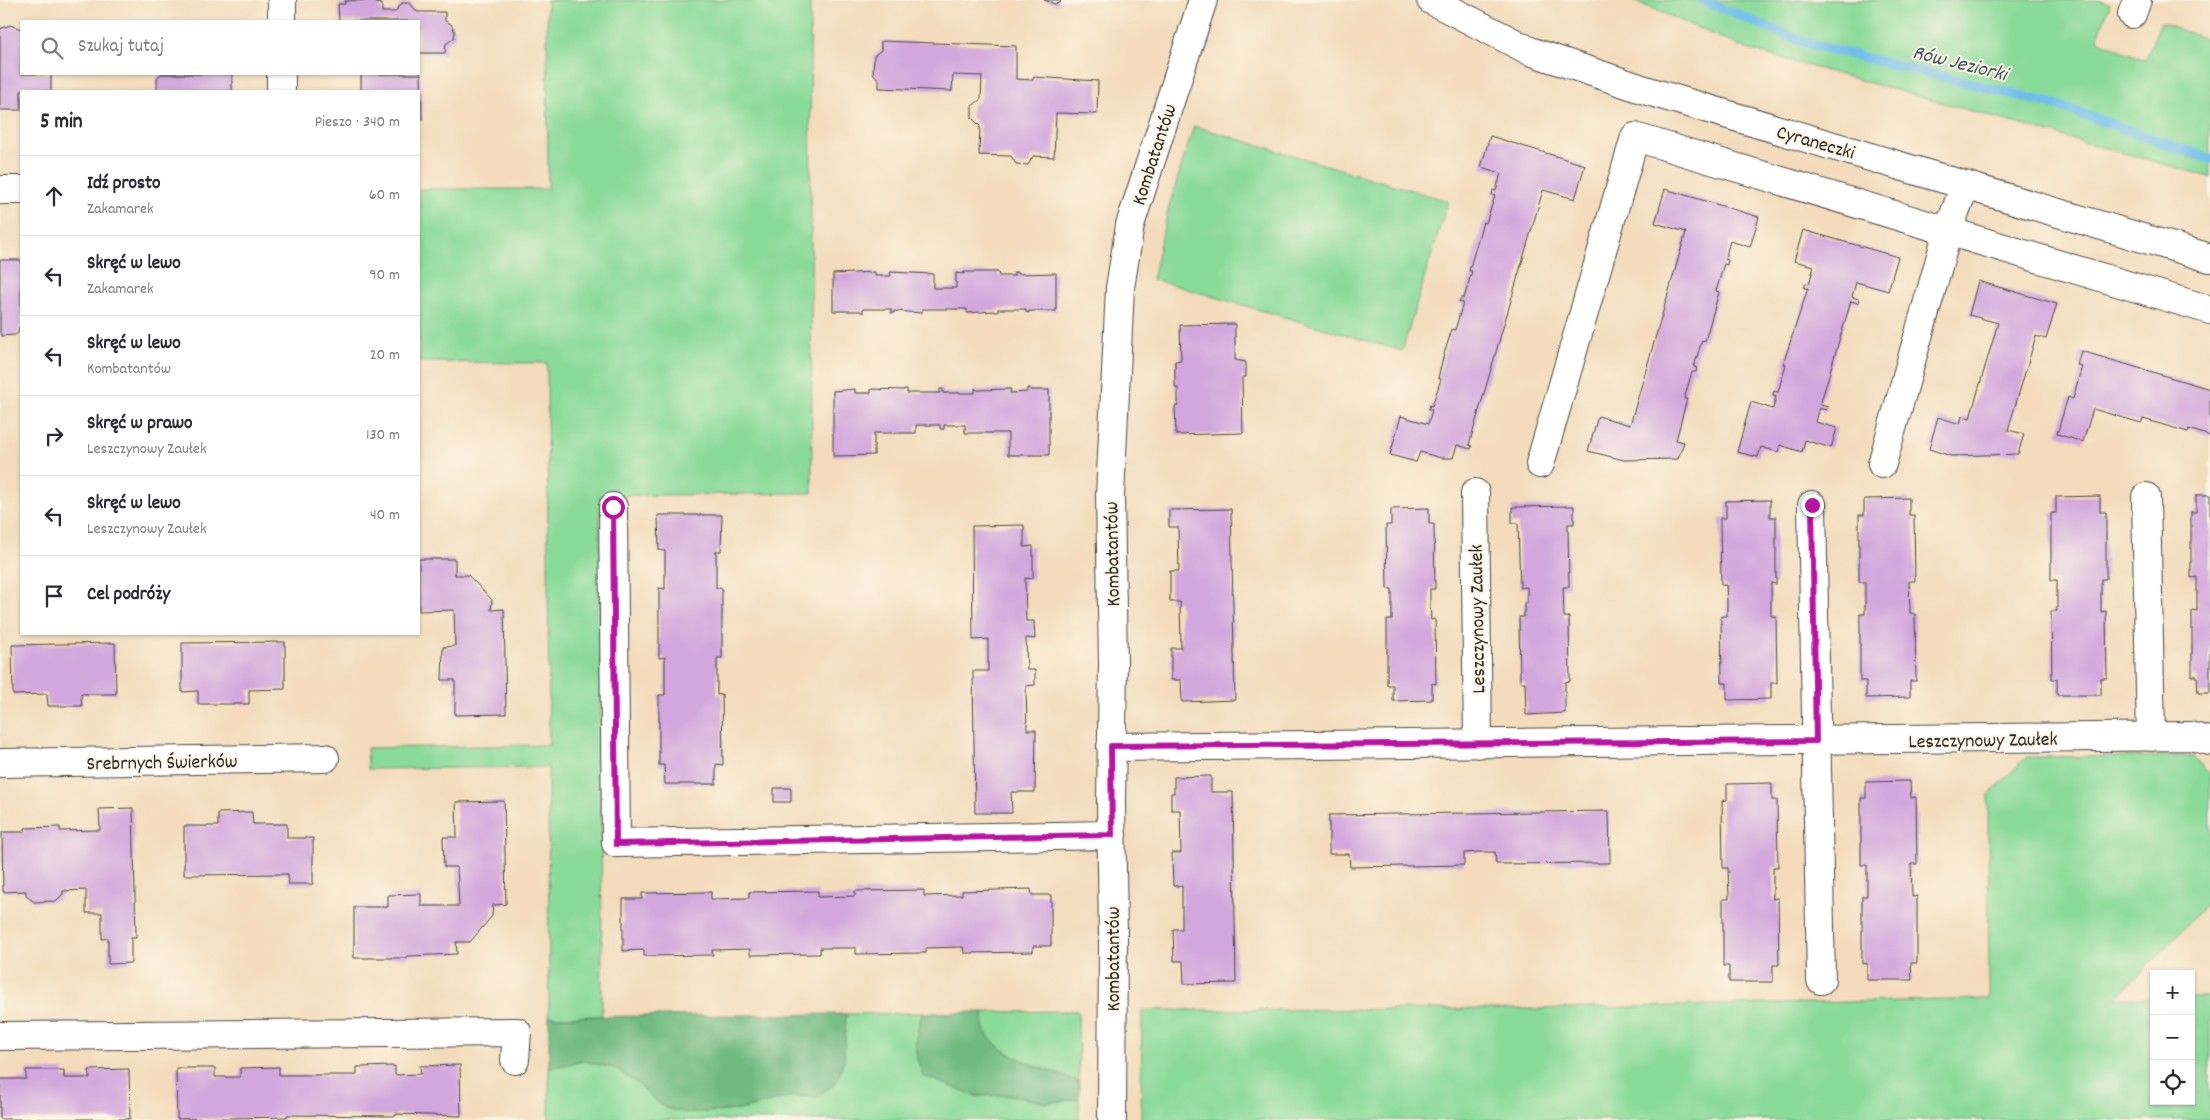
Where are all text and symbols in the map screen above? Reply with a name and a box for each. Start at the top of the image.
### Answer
search box [20,20,420,75]
icon: search [38,34,66,62]
text: Szukaj tutaj [78,34,164,61]
water label: Rów Jeziorki [1909,39,2013,92]
street label: Kombatantów [1126,101,1185,209]
text: 5 min [40,108,83,138]
text: Pieszo · 340 m [315,111,400,134]
street label: Cyraneczki [1773,119,1858,169]
text: Idź prosto [87,171,160,198]
icon: ahead [40,182,68,210]
text: 60 m [369,184,400,207]
text: Zakamarek [87,198,154,221]
text: Skręć w lewo [87,251,181,278]
icon: left [40,262,68,290]
text: 90 m [369,264,400,287]
text: Zakamarek [87,278,154,301]
text: Skręć w lewo [87,331,181,358]
icon: left [40,342,68,370]
text: 20 m [370,344,400,367]
text: Kombatantów [87,358,171,381]
text: Skręć w prawo [87,411,193,438]
icon: right [40,422,68,450]
text: 130 m [366,424,400,447]
text: Leszczynowy Zaułek [87,438,206,461]
text: Skręć w lewo [87,491,181,518]
route end [1801,494,1824,517]
route start [602,496,625,519]
street label: Kombatantów [1099,501,1129,607]
icon: left [40,502,68,530]
text: 40 m [370,504,400,527]
text: Leszczynowy Zaułek [87,518,206,541]
street label: Leszczynowy Zaułek [1464,544,1494,694]
icon: arrive [40,582,68,610]
text: Cel podróży [87,582,170,609]
street label: Leszczynowy Zaułek [1908,727,2058,757]
street label: Srebrnych Świerków [86,749,238,779]
street label: Kombatantów [1101,906,1129,1012]
map controls [2150,970,2195,1105]
button: + [2150,970,2195,1015]
button: − [2150,1015,2195,1060]
button: locate [2150,1060,2195,1105]

